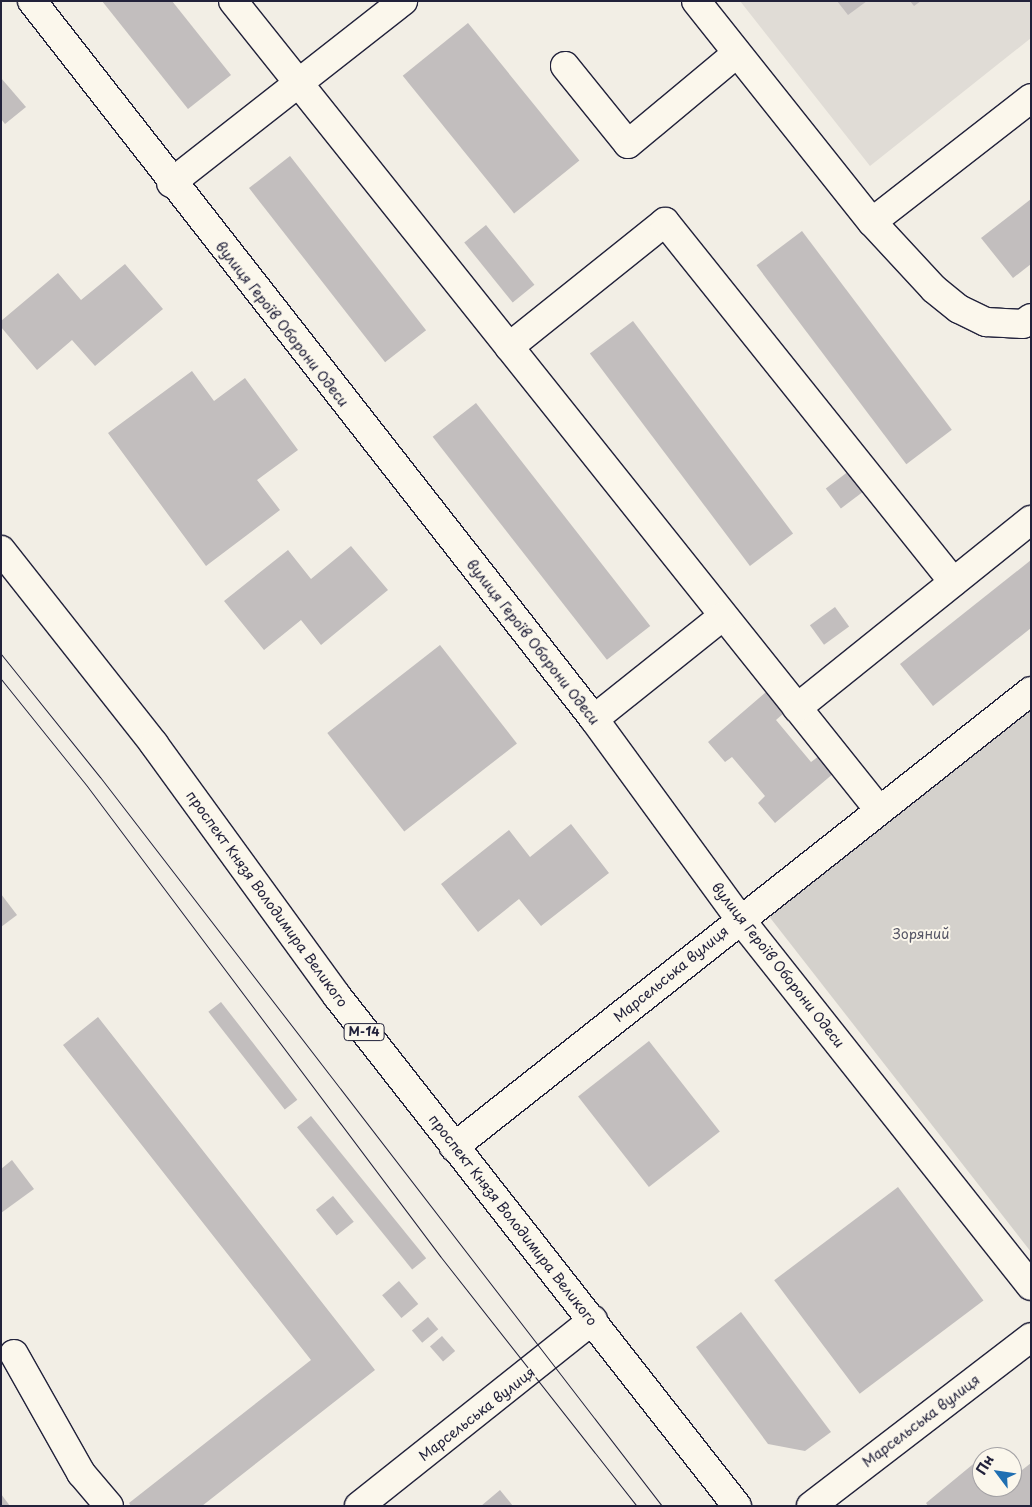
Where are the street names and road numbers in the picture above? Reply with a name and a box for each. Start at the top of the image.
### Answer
street label: вулиця Героїв Оборони Одеси [212,238,352,410]
street label: вулиця Героїв Оборони Одеси [463,556,603,728]
street label: проспект Князя Володимира Великого [182,787,352,1011]
street label: вулиця Героїв Оборони Одеси [708,879,848,1051]
street label: Марсельська вулиця [610,922,732,1026]
road number: М-14 [343,1022,385,1042]
street label: проспект Князя Володимира Великого [425,1110,601,1330]
street label: Марсельська вулиця [415,1363,539,1465]
street label: Марсельська вулиця [859,1371,983,1471]

